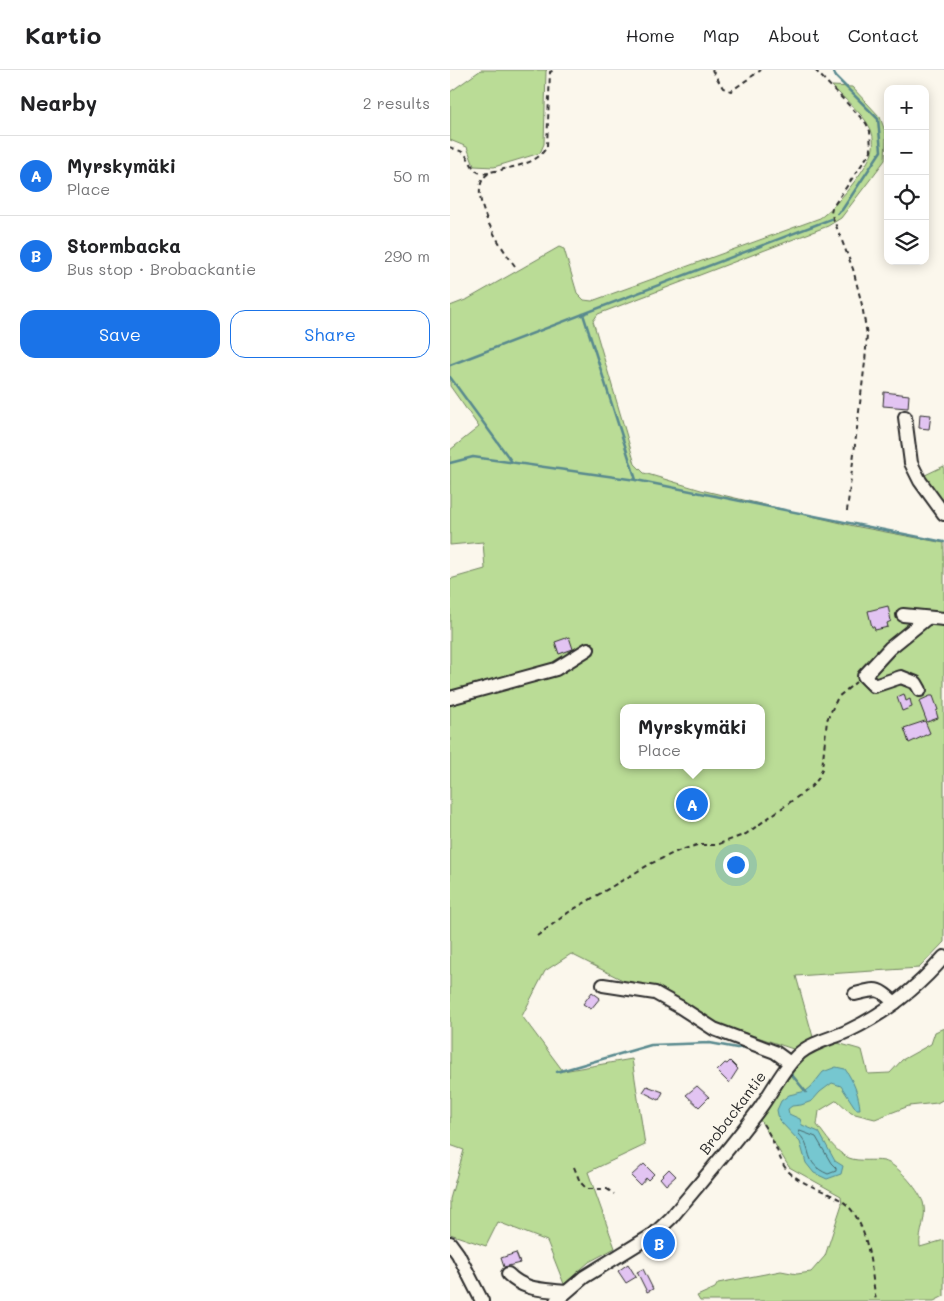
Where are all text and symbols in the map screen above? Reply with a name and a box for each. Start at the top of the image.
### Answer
text: Kartio [25,19,101,50]
text: Home [626,23,675,47]
text: Map [703,23,739,47]
text: About [767,23,820,47]
text: Contact [848,23,919,47]
map controls [884,85,929,265]
button: + [884,85,929,130]
text: Nearby [20,89,97,116]
text: 2 results [363,92,430,113]
button: − [884,130,929,175]
text: Myrskymäki [67,153,176,178]
text: A [30,165,42,186]
text: 50 m [393,165,430,186]
button: locate [884,175,929,220]
text: Place [67,178,110,199]
button: layers [884,220,929,265]
text: Stormbacka [67,233,181,258]
text: B [31,245,41,266]
text: 290 m [384,245,430,266]
text: Bus stop · Brobackantie [67,258,256,279]
button: Save [20,310,220,358]
button: Share [230,310,430,358]
popup [620,704,765,769]
text: Myrskymäki [638,714,747,739]
text: Place [638,739,681,760]
pin: A [676,785,708,823]
your location [723,852,749,878]
street label: Brobackantie [694,1067,770,1158]
pin: B [643,1224,675,1262]

